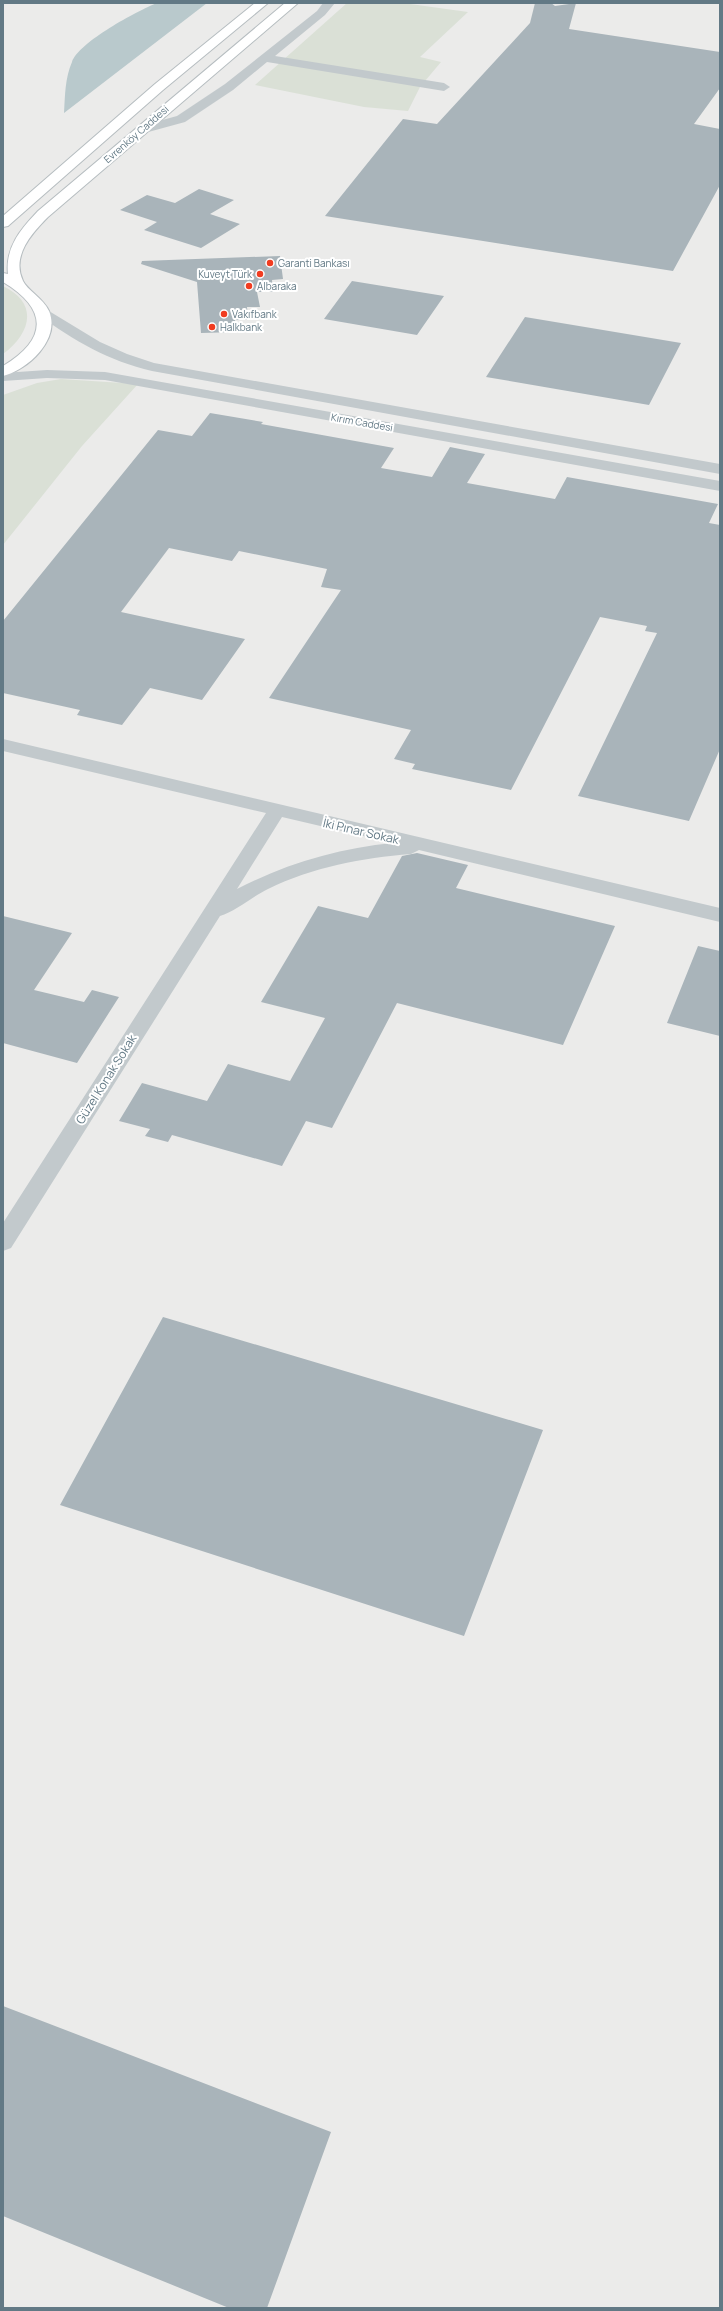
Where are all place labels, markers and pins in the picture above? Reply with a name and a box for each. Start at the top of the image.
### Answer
place label: Garanti Bankası [278,256,350,270]
marker: Garanti Bankası [265,258,275,268]
place label: Kuveyt Türk [198,267,253,281]
marker: Kuveyt Türk [255,269,265,279]
place label: Albaraka [257,279,297,293]
marker: Albaraka [244,281,254,291]
place label: Vakıfbank [232,307,278,321]
marker: Vakıfbank [219,309,229,319]
place label: Halkbank [220,320,263,334]
marker: Halkbank [207,322,217,332]

